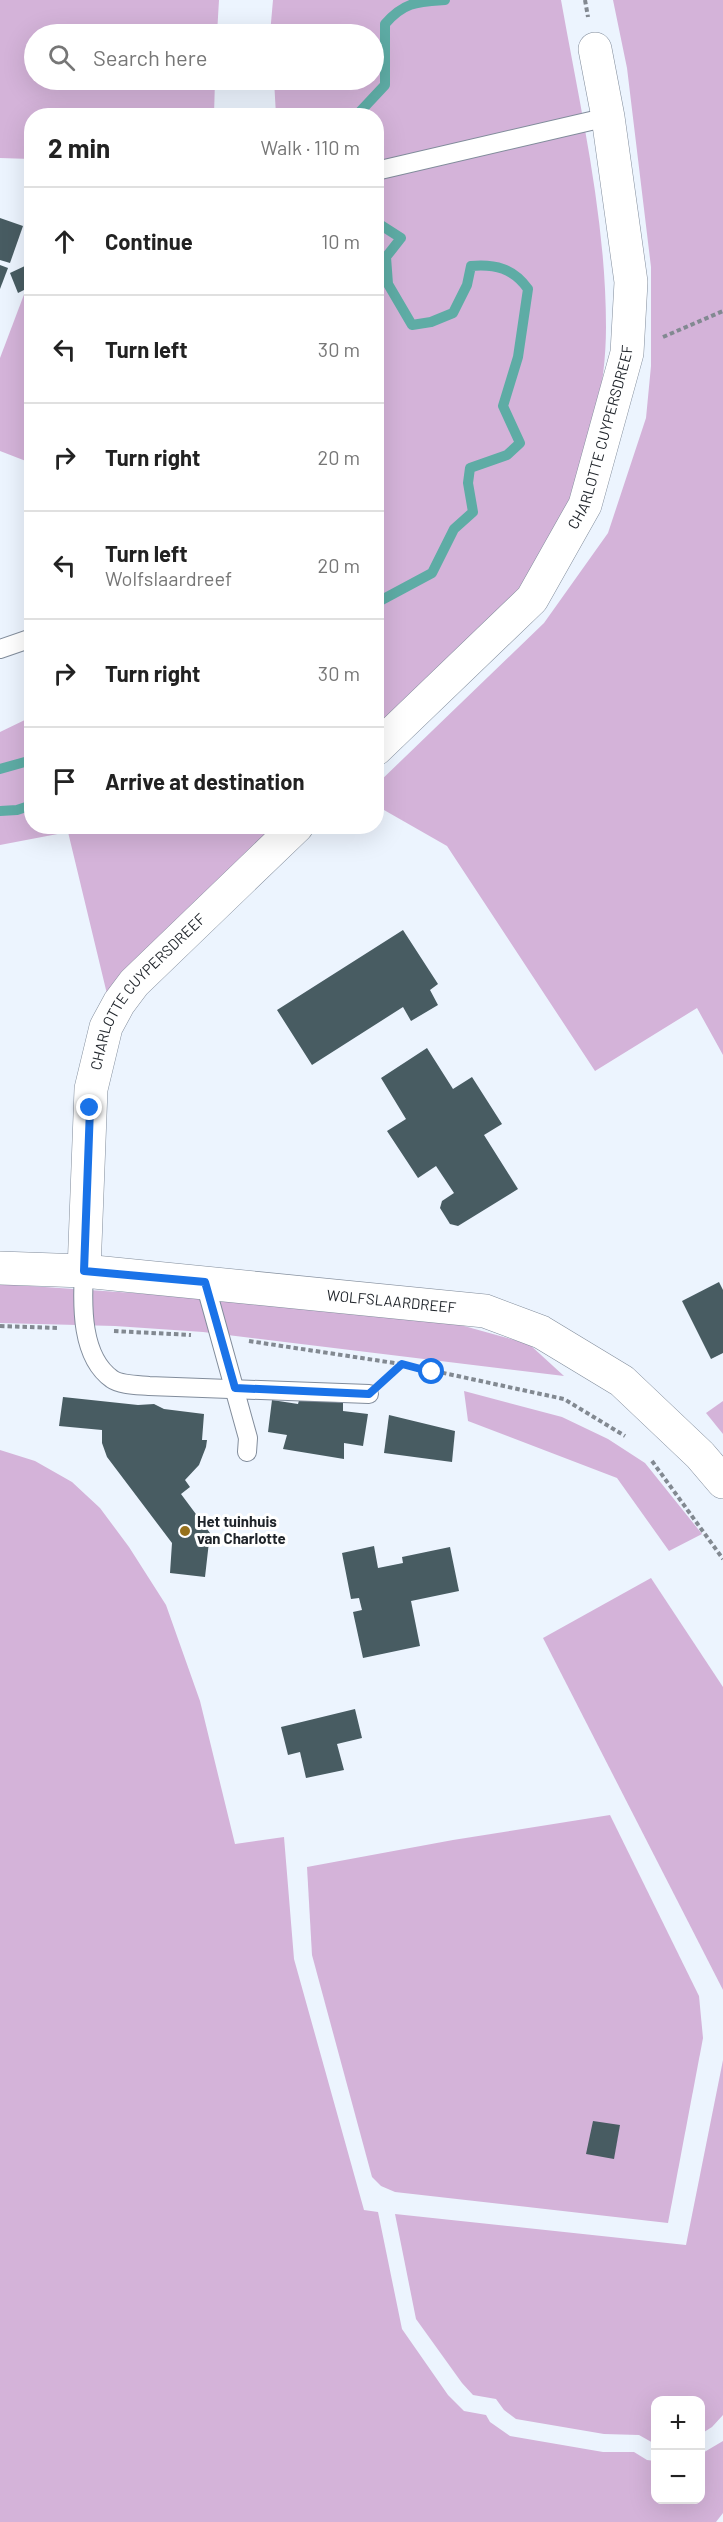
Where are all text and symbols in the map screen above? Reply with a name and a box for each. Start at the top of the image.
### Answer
search box [24,24,384,90]
icon: search [45,41,78,74]
text: Search here [93,44,207,70]
text: 2 min [48,132,110,163]
text: Walk · 110 m [260,135,360,159]
icon: ahead [48,225,81,258]
text: Continue [105,228,193,254]
text: 10 m [321,229,360,253]
icon: left [48,333,81,366]
text: Turn left [105,336,188,362]
text: 30 m [318,337,360,361]
street label: CHARLOTTE CUYPERSDREEF [563,344,635,532]
icon: right [48,441,81,474]
text: Turn right [105,444,200,470]
text: 20 m [317,445,360,469]
text: Turn left [105,540,188,566]
icon: left [48,549,81,582]
text: 20 m [317,553,360,577]
text: Wolfslaardreef [105,566,232,590]
icon: right [48,657,81,690]
text: Turn right [105,660,200,686]
text: 30 m [318,661,360,685]
icon: arrive [48,765,81,798]
text: Arrive at destination [105,768,304,794]
street label: CHARLOTTE CUYPERSDREEF [86,909,209,1072]
route end [76,1094,102,1120]
street label: WOLFSLAARDREEF [326,1285,457,1316]
route start [418,1358,444,1384]
place label: Het tuinhuis van Charlotte [197,1512,286,1547]
marker: Het tuinhuis van Charlotte [178,1524,192,1538]
map controls [651,2396,705,2504]
button: + [651,2396,705,2450]
button: − [651,2450,705,2504]

